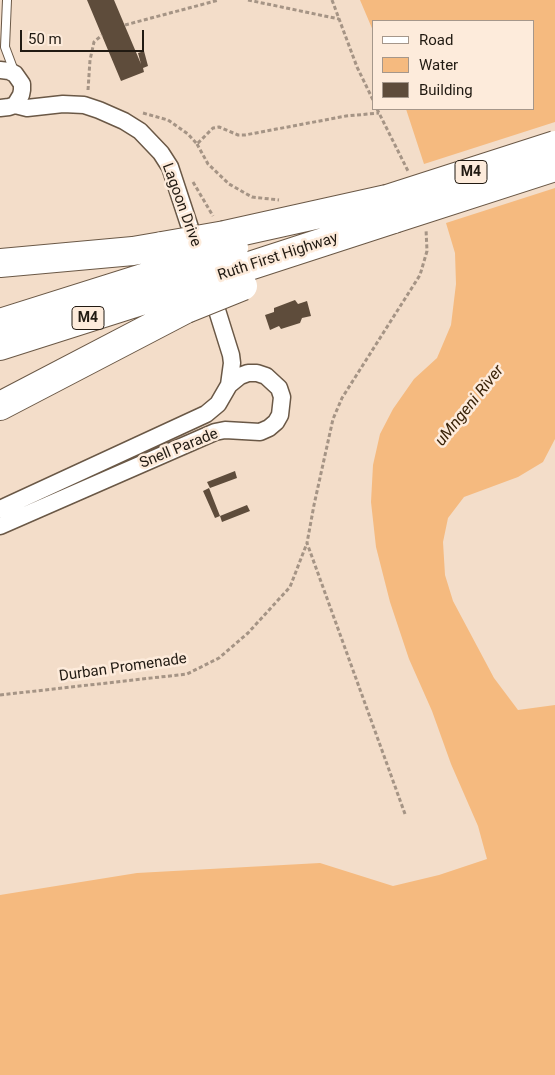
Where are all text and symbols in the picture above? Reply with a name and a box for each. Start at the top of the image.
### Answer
scale bar [22,20,146,52]
legend [372,20,535,110]
text: 50 m [28,30,62,48]
text: Road [419,31,453,49]
text: Water [419,56,458,74]
text: Building [419,81,473,99]
road number: M4 [455,160,487,183]
street label: Lagoon Drive [158,161,204,249]
street label: Ruth First Highway [216,229,340,285]
road number: M4 [72,306,104,330]
water label: uMngeni River [432,362,508,450]
street label: Snell Parade [137,425,221,473]
street label: Durban Promenade [58,650,188,686]

